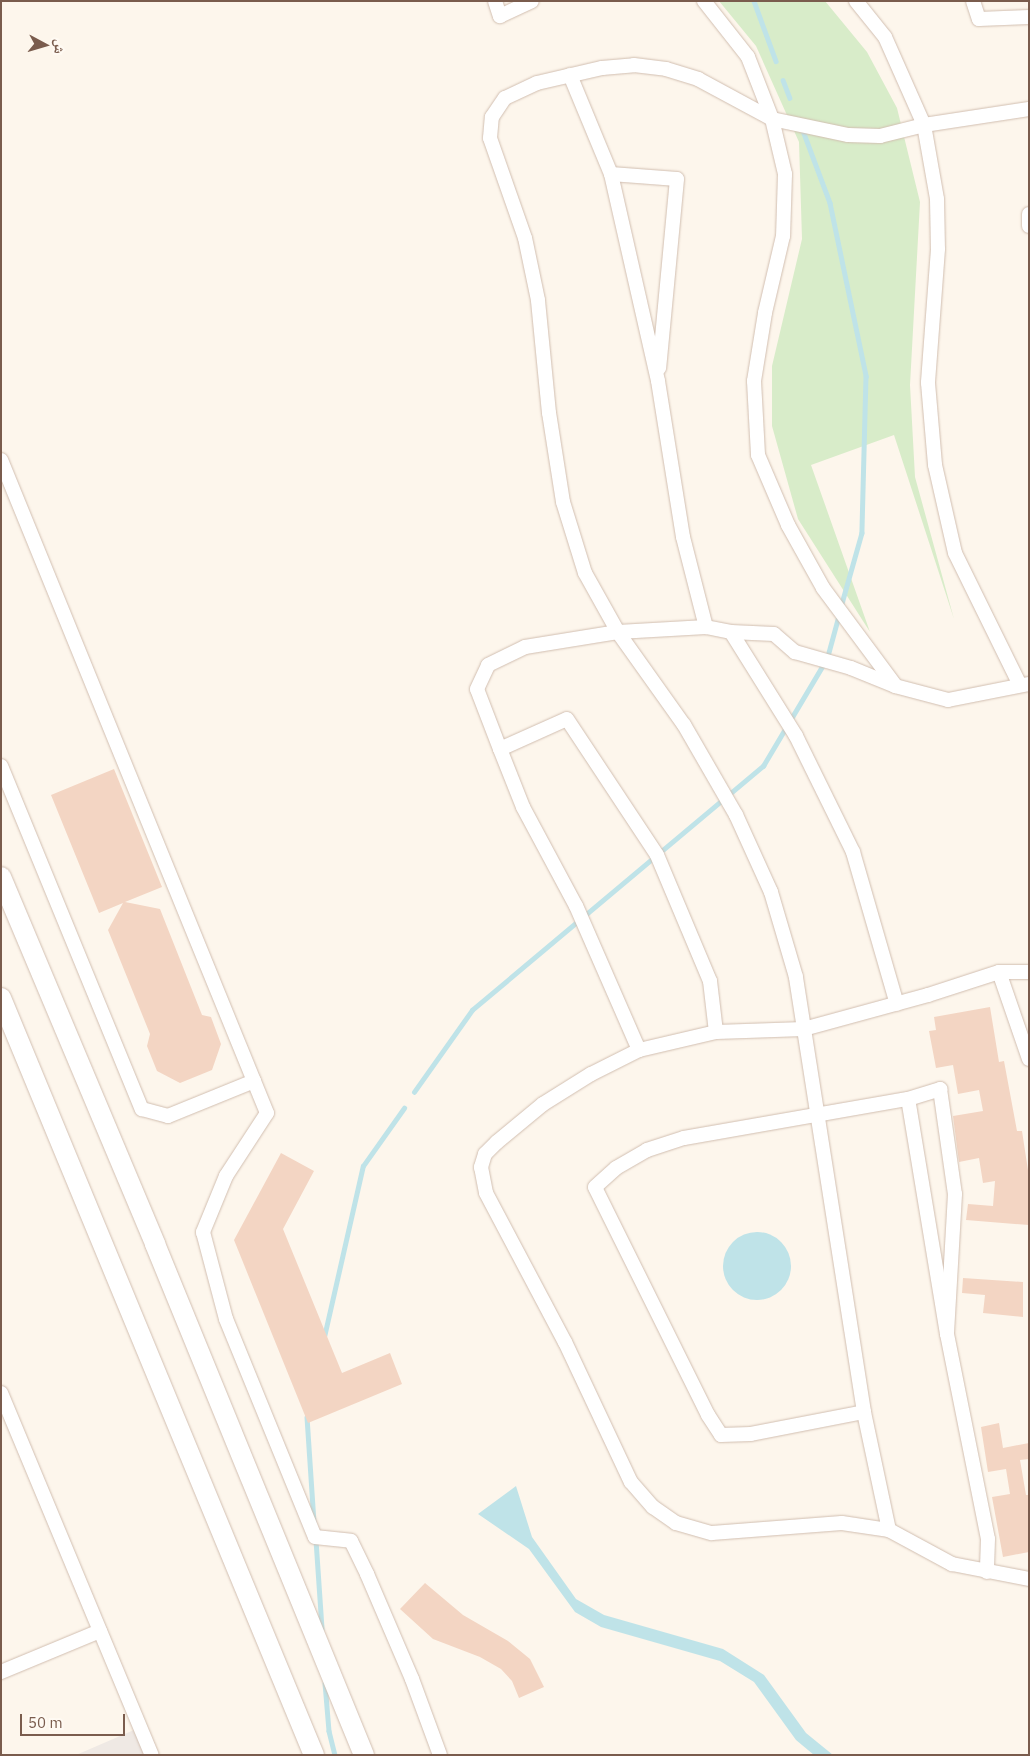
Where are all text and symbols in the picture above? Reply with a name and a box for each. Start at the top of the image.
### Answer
north arrow [20,20,70,70]
text: ش [50,38,70,55]
scale bar [22,1704,128,1736]
text: 50 m [28,1713,63,1732]

